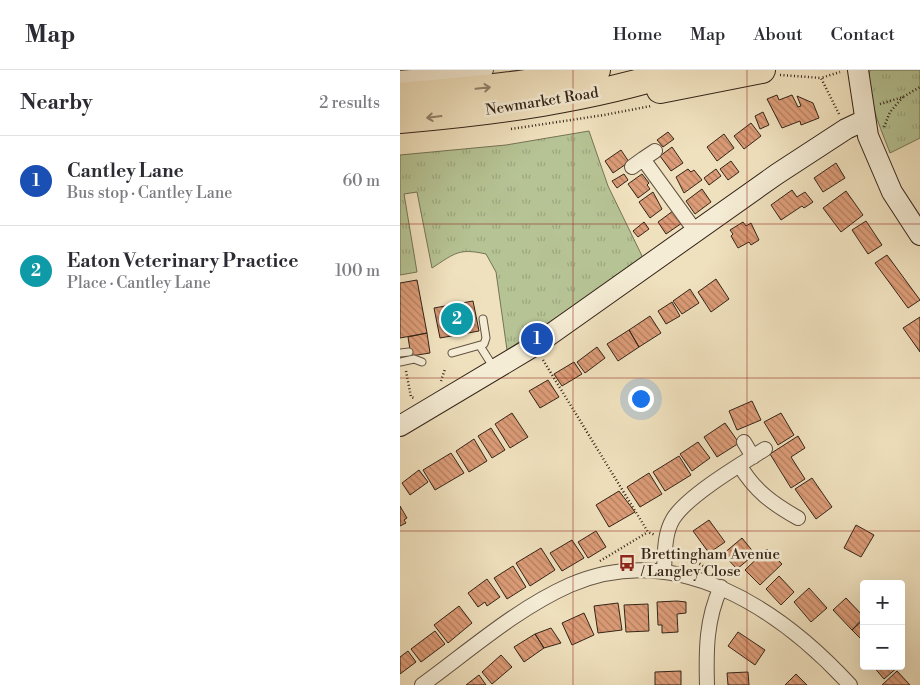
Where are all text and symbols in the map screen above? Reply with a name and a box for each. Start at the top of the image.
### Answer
text: Map [25,20,75,50]
text: Home [613,23,662,46]
text: Map [690,23,726,46]
text: About [754,23,803,46]
text: Contact [831,23,895,46]
one-way arrow [475,83,491,93]
street label: Newmarket Road [484,83,601,120]
text: Nearby [20,90,93,116]
text: 2 results [319,93,380,113]
one-way arrow [426,112,442,122]
text: Cantley Lane [67,159,184,183]
text: 1 [32,171,40,191]
text: 60 m [342,171,380,191]
text: Bus stop · Cantley Lane [67,183,232,203]
text: Eaton Veterinary Practice [67,249,298,273]
text: 2 [31,261,41,281]
text: 100 m [335,261,380,281]
text: Place · Cantley Lane [67,273,211,293]
pin: 2 [441,300,473,338]
pin: 1 [521,320,553,358]
your location [628,386,654,412]
place label: Brettingham Avenue / Langley Close [640,545,780,581]
bus stop icon: Brettingham Avenue / Langley Close [617,553,637,573]
map controls [860,580,905,670]
button: + [860,580,905,625]
button: − [860,625,905,670]

